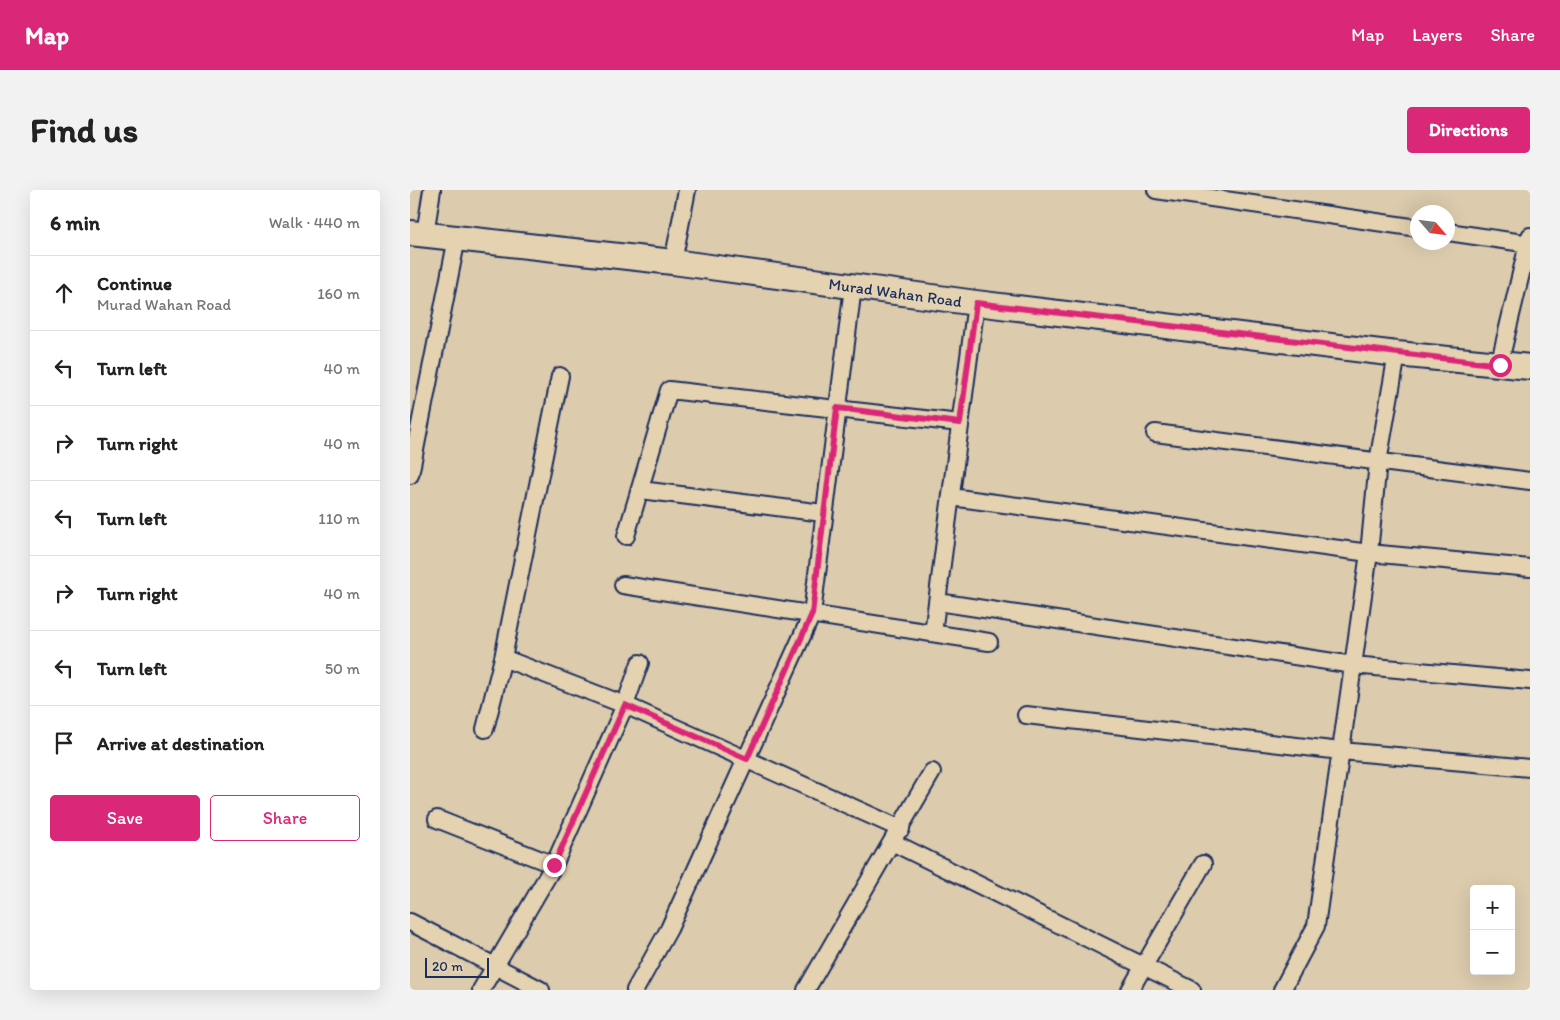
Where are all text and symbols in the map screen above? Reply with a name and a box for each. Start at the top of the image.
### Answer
text: Map [25,21,69,50]
text: Map [1351,24,1384,46]
text: Layers [1412,24,1462,46]
text: Share [1490,24,1535,46]
button: Directions [1407,107,1530,153]
text: Find us [30,109,138,151]
north arrow [1410,205,1455,250]
text: 6 min [50,210,100,235]
text: Walk · 440 m [269,213,360,232]
text: Continue [97,272,172,295]
street label: Murad Wahan Road [828,274,964,311]
icon: ahead [50,279,78,307]
text: 160 m [317,284,360,303]
text: Murad Wahan Road [97,295,231,314]
icon: left [50,354,78,382]
route start [1489,354,1512,377]
text: Turn left [97,357,167,380]
text: 40 m [323,359,360,378]
icon: right [50,429,78,457]
text: Turn right [97,432,178,455]
text: 40 m [323,434,360,453]
icon: left [50,504,78,532]
text: Turn left [97,507,167,530]
text: 110 m [318,509,360,528]
icon: right [50,579,78,607]
text: Turn right [97,582,178,605]
text: 40 m [323,584,360,603]
icon: left [50,654,78,682]
text: Turn left [97,657,167,680]
text: 50 m [325,659,360,678]
icon: arrive [50,729,78,757]
text: Arrive at destination [97,732,264,755]
button: Save [50,795,200,841]
button: Share [210,795,360,841]
route end [543,854,566,877]
map controls [1470,885,1515,975]
button: + [1470,885,1515,930]
button: − [1470,930,1515,975]
scale bar [425,955,489,978]
text: 20 m [432,958,463,975]

